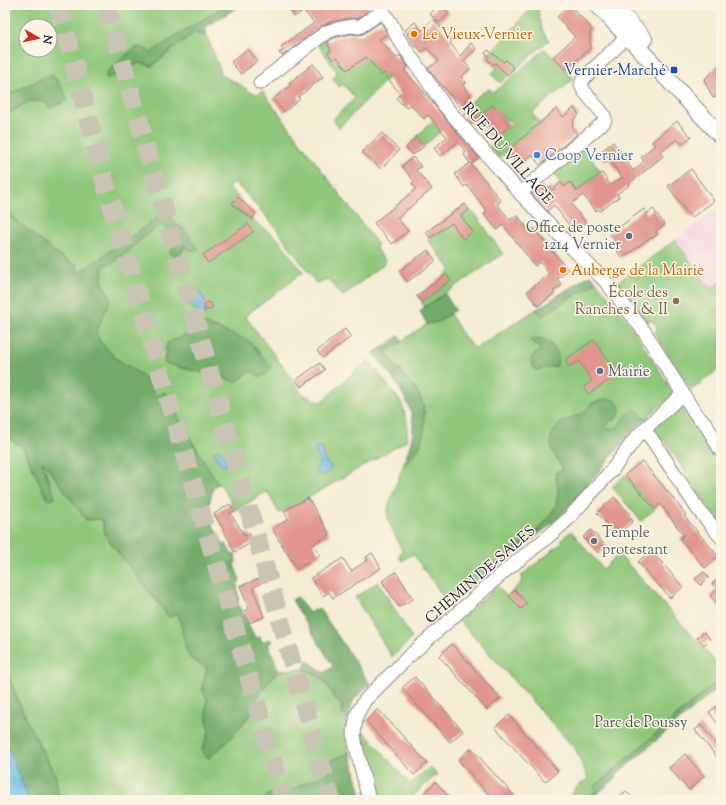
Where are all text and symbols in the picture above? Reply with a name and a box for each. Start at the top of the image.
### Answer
north arrow [18,18,58,58]
place label: Le Vieux-Vernier [422,25,533,46]
marker: Le Vieux-Vernier [409,29,419,39]
text: N [38,33,56,45]
place label: Vernier-Marché [564,61,666,82]
marker: Vernier-Marché [669,65,679,75]
street label: RUE DU VILLAGE [456,98,557,210]
place label: Coop Vernier [545,146,634,167]
marker: Coop Vernier [532,150,542,160]
place label: Office de poste 1214 Vernier [526,218,621,256]
marker: Office de poste 1214 Vernier [624,231,634,241]
place label: Auberge de la Mairie [571,261,704,282]
marker: Auberge de la Mairie [558,265,568,275]
place label: École des Ranches I & II [575,282,668,321]
marker: École des Ranches I & II [671,296,681,306]
place label: Mairie [608,362,650,383]
marker: Mairie [595,366,605,376]
street label: CHEMIN DE-SALES [421,521,541,629]
place label: Temple protestant [602,523,668,561]
marker: Temple protestant [589,536,599,546]
park label: Parc de Poussy [595,713,688,734]

